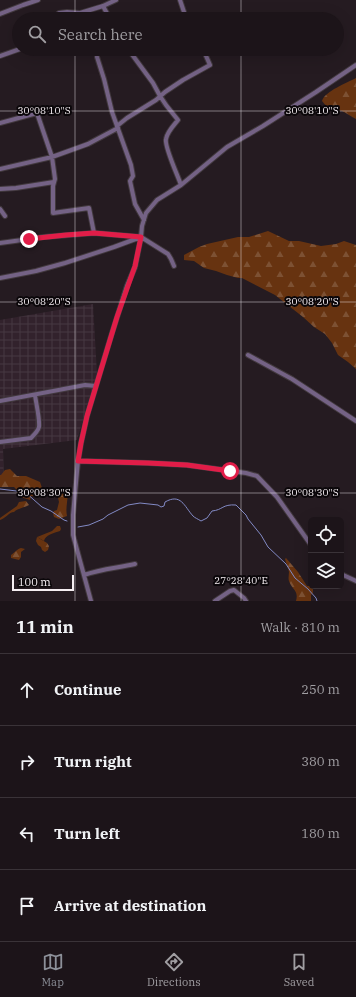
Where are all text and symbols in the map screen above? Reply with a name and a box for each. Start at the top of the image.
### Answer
search box [12,12,344,56]
icon: search [26,23,48,45]
text: Search here [58,25,143,44]
text: 30°08'10"S [17,104,71,117]
text: 30°08'10"S [285,104,339,117]
route end [20,230,38,248]
text: 30°08'20"S [17,295,71,308]
text: 30°08'20"S [285,295,339,308]
route start [221,462,239,480]
text: 30°08'30"S [17,486,71,499]
text: 30°08'30"S [285,486,339,499]
map controls [308,517,344,589]
button: locate [308,517,344,553]
button: layers [308,553,344,589]
scale bar [12,573,74,592]
text: 27°28'40"E [214,574,268,587]
text: 100 m [18,575,51,589]
text: 11 min [16,616,74,638]
text: Walk · 810 m [261,619,340,636]
icon: ahead [16,679,38,701]
text: Continue [54,680,121,699]
text: 250 m [301,681,340,698]
icon: right [16,751,38,773]
text: Turn right [54,752,132,771]
text: 380 m [301,753,340,770]
icon: left [16,823,38,845]
text: Turn left [54,824,120,843]
text: 180 m [301,825,340,842]
icon: arrive [16,895,38,917]
text: Arrive at destination [54,896,206,915]
tab: Map [42,951,64,989]
tab: Directions [147,951,201,989]
tab: Saved [284,951,314,989]

